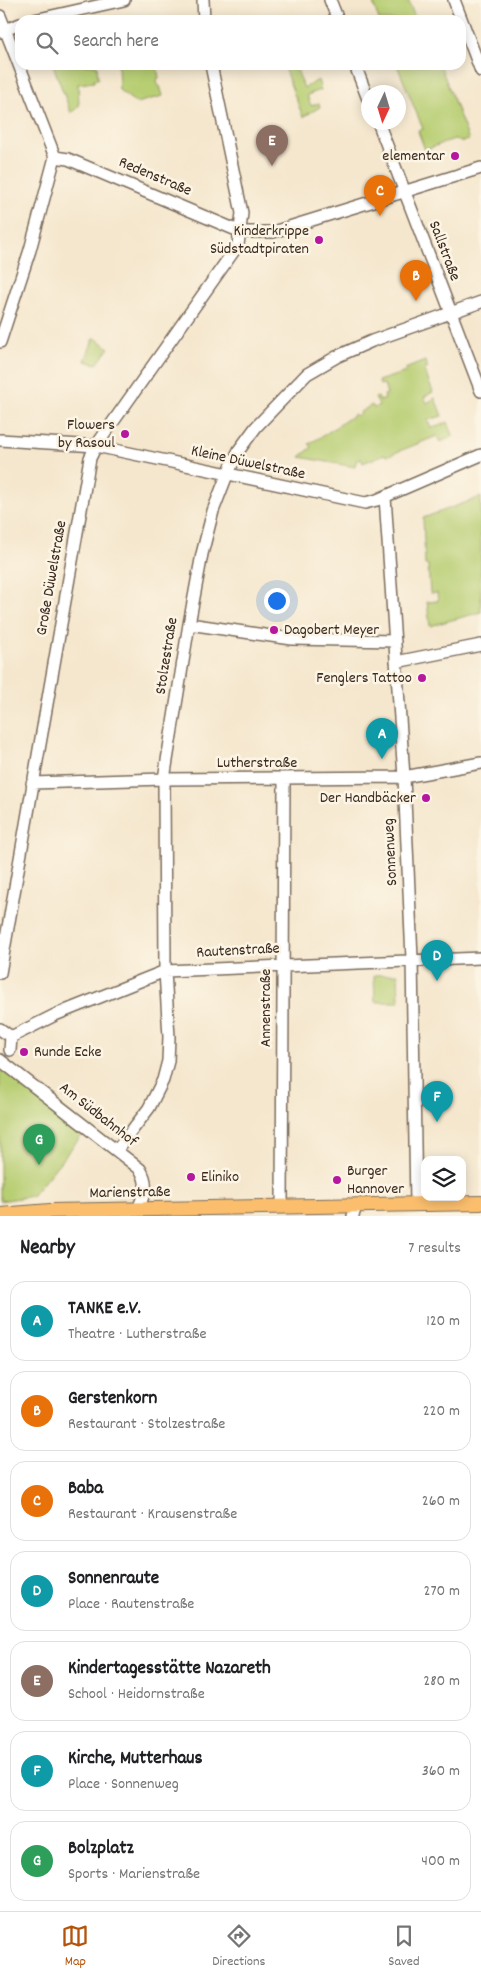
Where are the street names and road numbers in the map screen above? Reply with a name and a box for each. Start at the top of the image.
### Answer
street label: Redenstraße [115,151,195,203]
street label: Sallstraße [422,218,466,284]
street label: Kleine Düwelstraße [189,440,307,486]
street label: Große Düwelstraße [31,519,73,637]
street label: Stolzestraße [150,616,184,696]
street label: Lutherstraße [217,752,297,775]
street label: Sonnenweg [378,818,404,886]
street label: Rautenstraße [196,937,280,965]
street label: Annenstraße [255,969,278,1047]
street label: Am Südbahnhof [54,1077,142,1153]
street label: Marienstraße [89,1181,171,1205]

